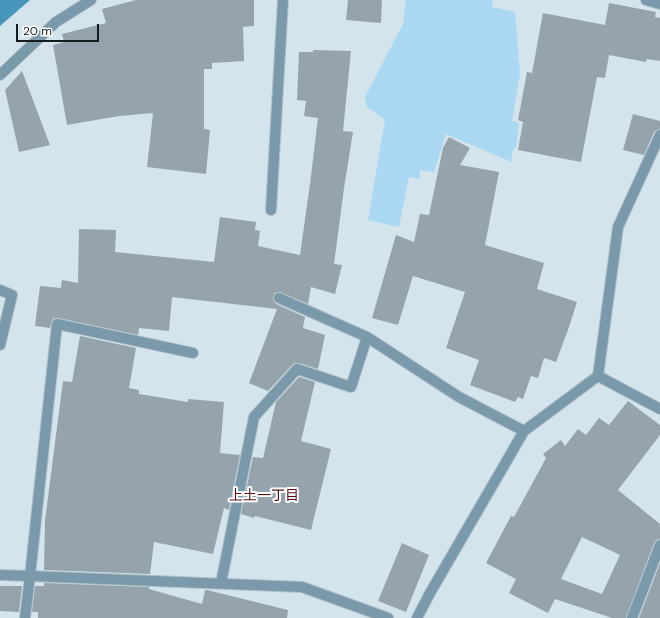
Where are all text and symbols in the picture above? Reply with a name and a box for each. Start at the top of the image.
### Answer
scale bar [18,16,101,42]
text: 20 m [23,23,52,39]
district label: 上土一丁目 [229,488,299,504]

